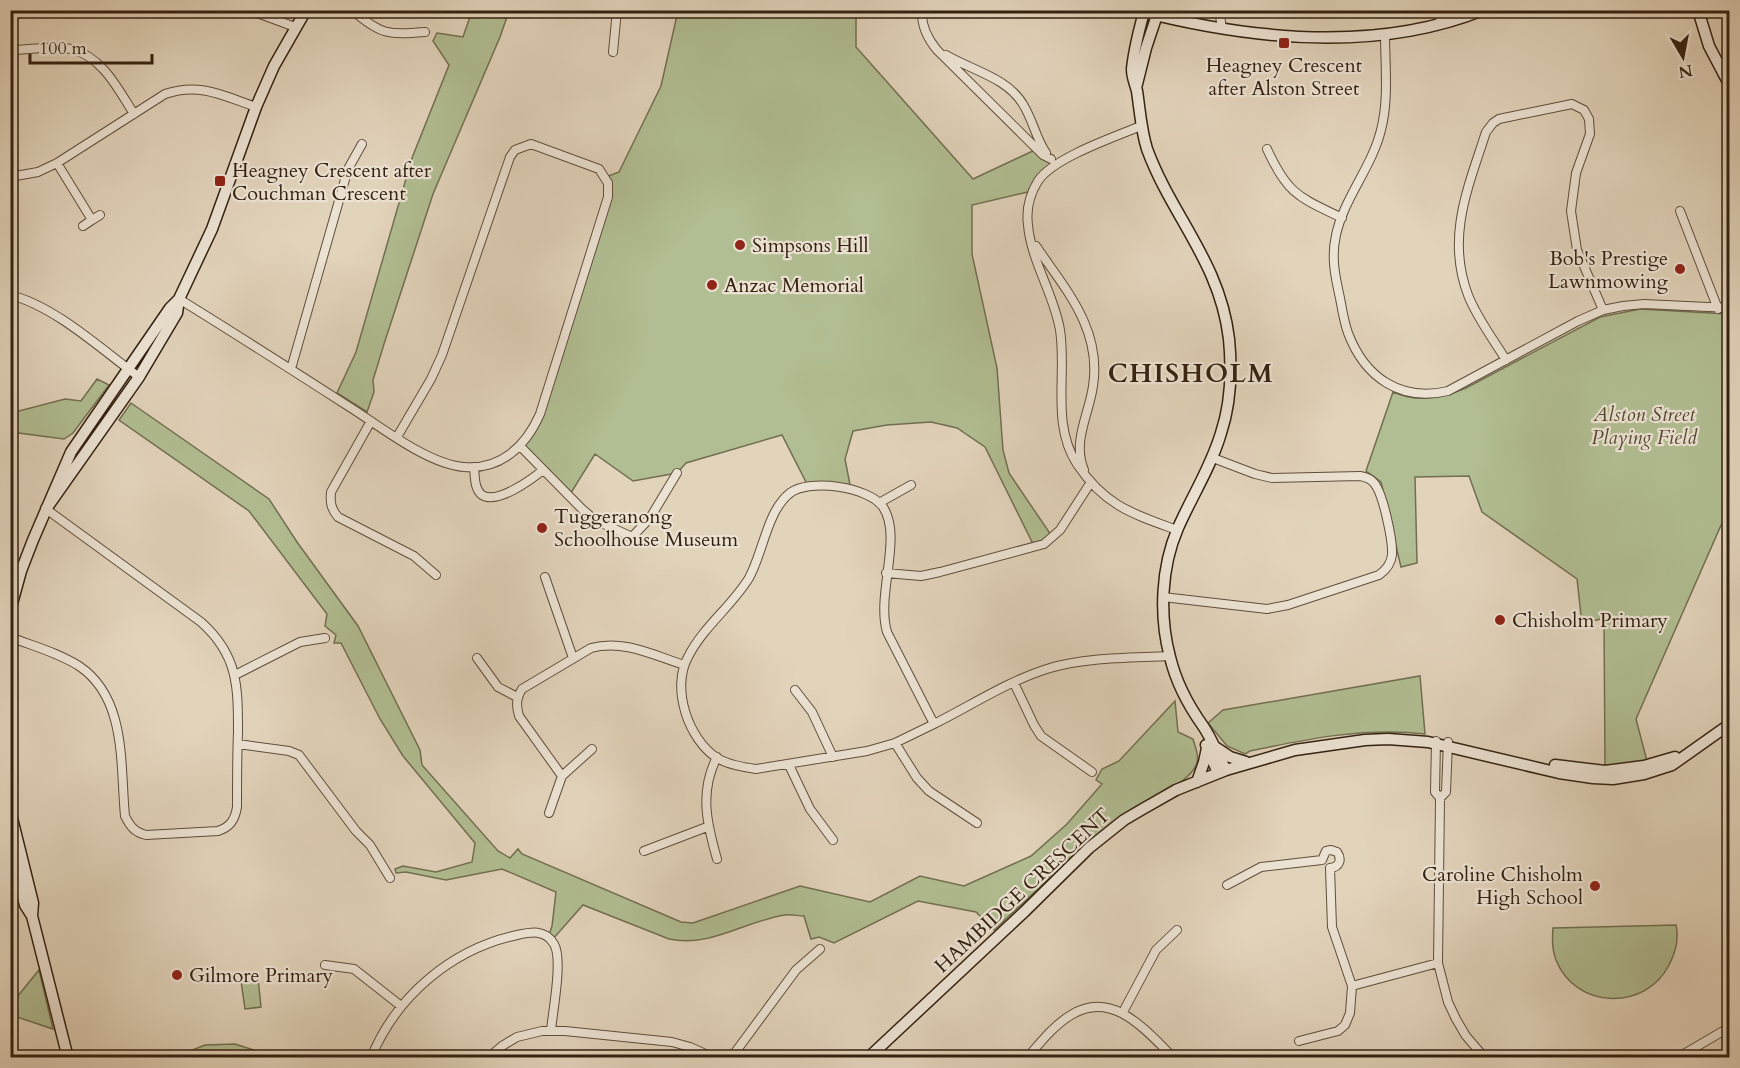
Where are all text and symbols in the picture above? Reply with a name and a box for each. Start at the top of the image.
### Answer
scale bar [30,27,152,65]
north arrow [1653,27,1713,87]
text: 100 m [39,36,87,61]
marker: Heagney Crescent after Alston Street [1277,36,1291,50]
place label: Heagney Crescent after Alston Street [1206,52,1363,102]
text: N [1677,59,1694,83]
place label: Heagney Crescent after Couchman Crescent [232,157,432,207]
marker: Heagney Crescent after Couchman Crescent [213,174,227,188]
place label: Simpsons Hill [752,232,869,259]
marker: Simpsons Hill [733,238,747,252]
place label: Bob's Prestige Lawnmowing [1548,245,1669,295]
marker: Bob's Prestige Lawnmowing [1673,262,1687,276]
place label: Anzac Memorial [724,272,864,299]
marker: Anzac Memorial [705,278,719,292]
district label: CHISHOLM [1108,356,1274,391]
park label: Alston Street Playing Field [1591,401,1698,451]
place label: Tuggeranong Schoolhouse Museum [554,503,738,553]
marker: Tuggeranong Schoolhouse Museum [535,521,549,535]
place label: Chisholm Primary [1512,607,1668,634]
marker: Chisholm Primary [1493,613,1507,627]
street label: HAMBIDGE CRESCENT [929,802,1116,979]
place label: Caroline Chisholm High School [1422,861,1583,911]
marker: Caroline Chisholm High School [1588,879,1602,893]
place label: Gilmore Primary [189,962,334,989]
marker: Gilmore Primary [170,968,184,982]

